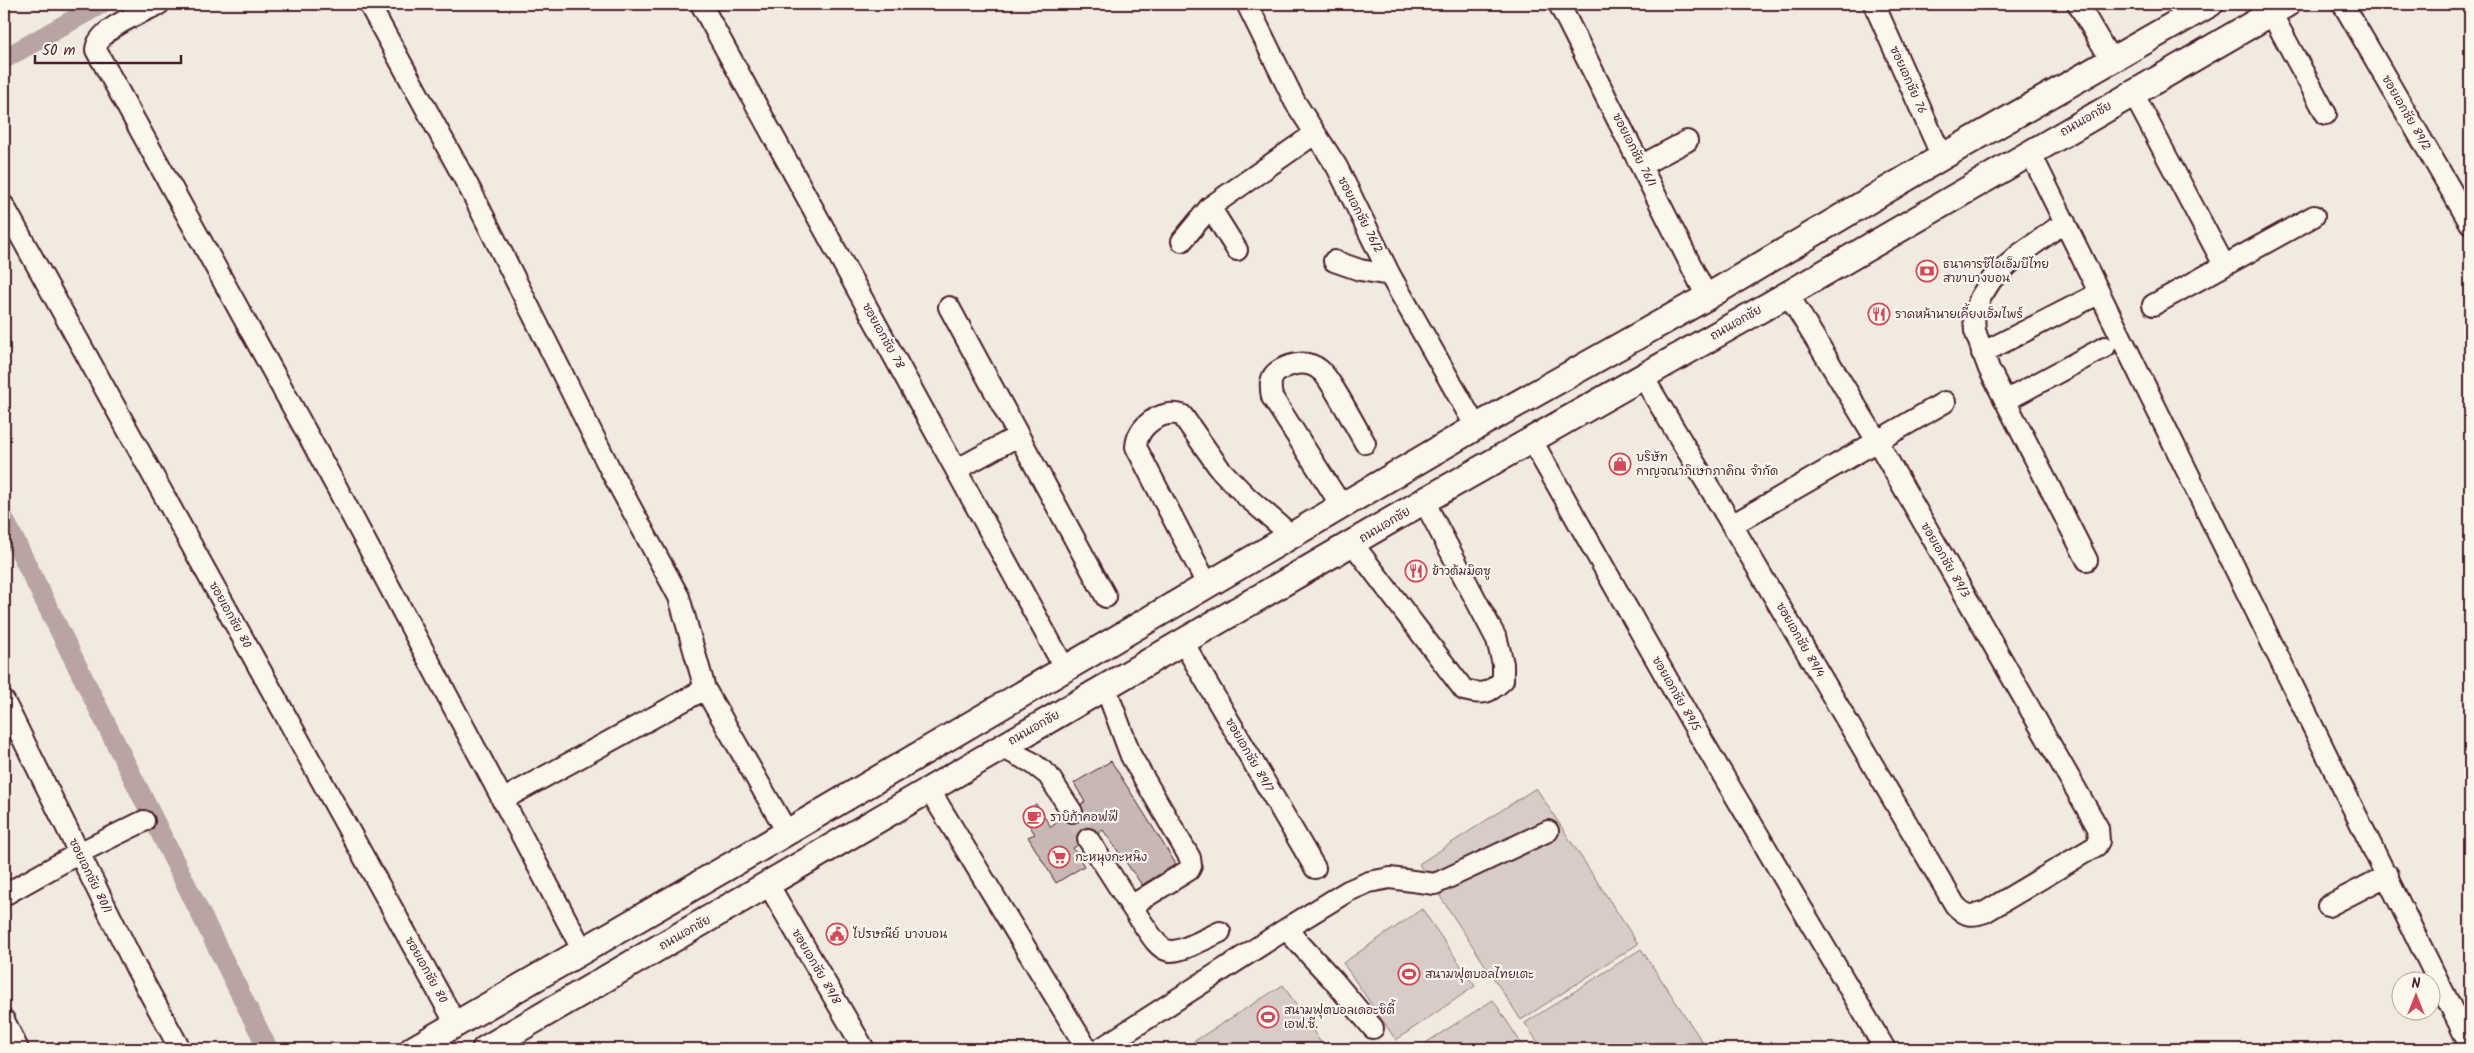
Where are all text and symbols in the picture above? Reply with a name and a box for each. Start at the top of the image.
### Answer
scale bar [35,32,181,64]
text: 50 m [42,39,76,63]
street label: ซอยเอกชัย 76 [1885,43,1931,117]
street label: ซอยเอกชัย 89/2 [2377,72,2435,154]
street label: ถนนเอกชัย [2057,97,2115,141]
street label: ซอยเอกชัย 76/1 [1607,110,1661,190]
street label: ซอยเอกชัย 76/2 [1333,173,1387,257]
place label: ธนาคารซีไอเอ็มบีไทย สาขาบางบอน [1943,255,2049,288]
bank icon: ธนาคารซีไอเอ็มบีไทย สาขาบางบอน [1915,259,1939,283]
street label: ซอยเอกชัย 78 [857,299,909,373]
street label: ถนนเอกชัย [1707,301,1765,345]
restaurant icon: ราดหน้านายเคี้ยงเอ็มไพร์ [1867,302,1891,326]
place label: ราดหน้านายเคี้ยงเอ็มไพร์ [1895,303,2023,324]
place label: บริษัท กาญจณาภิเษกภาคิณ จำกัด [1636,448,1778,481]
shop icon: บริษัท กาญจณาภิเษกภาคิณ จำกัด [1608,452,1632,476]
street label: ถนนเอกชัย [1356,502,1414,548]
street label: ซอยเอกชัย 89/3 [1916,519,1974,601]
restaurant icon: ข้าวต้มมิตซู [1404,559,1428,583]
place label: ข้าวต้มมิตซู [1432,562,1491,581]
street label: ซอยเอกชัย 80 [204,578,256,652]
street label: ซอยเอกชัย 89/4 [1771,599,1829,682]
street label: ซอยเอกชัย 89/5 [1647,653,1706,737]
street label: ถนนเอกชัย [1005,706,1063,750]
street label: ซอยเอกชัย 89/7 [1220,714,1278,796]
cafe icon: ราบิก้าคอฟฟี [1022,805,1046,829]
place label: ราบิก้าคอฟฟี [1050,808,1118,827]
street label: ซอยเอกชัย 80/1 [64,835,117,917]
supermarket icon: กะหนุงกะหนิง [1047,845,1071,869]
place label: กะหนุงกะหนิง [1075,848,1147,867]
street label: ถนนเอกชัย [656,911,714,955]
public building icon: ไปรษณีย์ บางบอน [825,922,849,946]
street label: ซอยเอกชัย 89/8 [787,925,846,1009]
place label: ไปรษณีย์ บางบอน [852,925,947,944]
street label: ซอยเอกชัย 80 [400,933,452,1007]
sports icon: สนามฟุตบอลไทยเตะ [1397,962,1421,986]
place label: สนามฟุตบอลไทยเตะ [1425,965,1534,984]
north arrow [2392,970,2442,1020]
text: N [2412,973,2421,995]
place label: สนามฟุตบอลเดอะซิตี้ เอฟ.ซี. [1284,999,1396,1034]
sports icon: สนามฟุตบอลเดอะซิตี้ เอฟ.ซี. [1256,1005,1280,1029]

